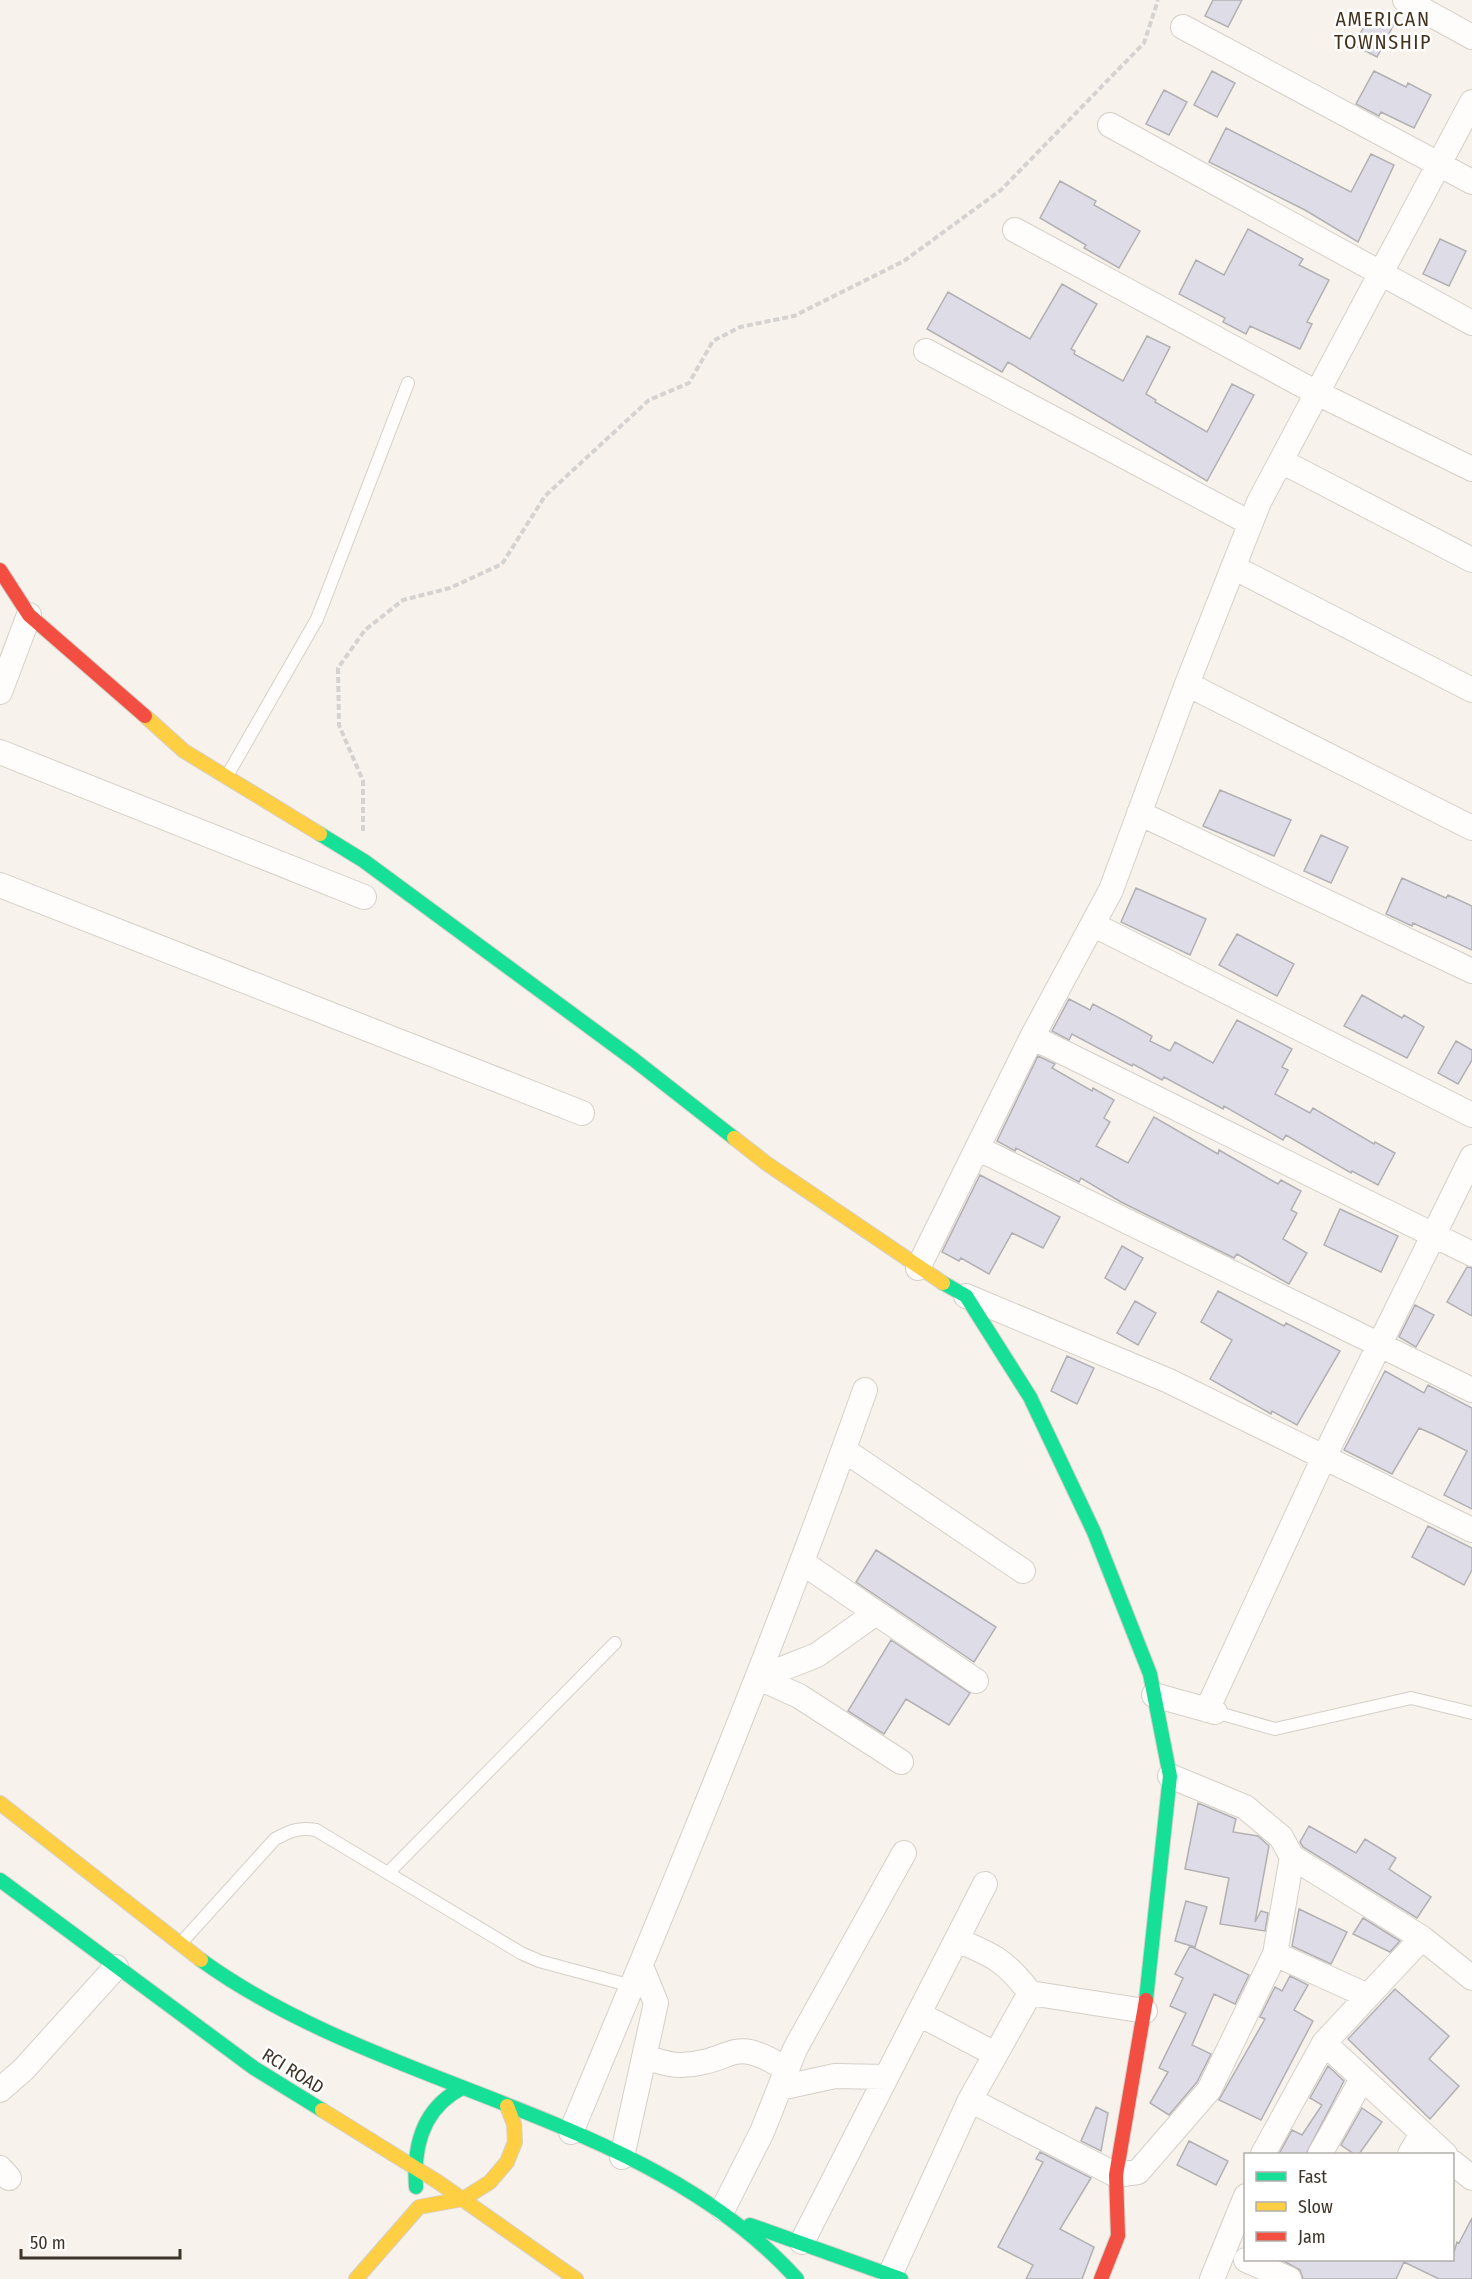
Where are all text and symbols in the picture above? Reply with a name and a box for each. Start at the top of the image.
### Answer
district label: AMERICAN TOWNSHIP [1334,7,1432,54]
street label: RCI ROAD [258,2044,328,2098]
legend [1244,2153,1454,2261]
text: Fast [1298,2166,1327,2188]
text: Slow [1298,2196,1333,2218]
scale bar [21,2222,180,2260]
text: Jam [1298,2226,1326,2248]
text: 50 m [30,2232,66,2254]

